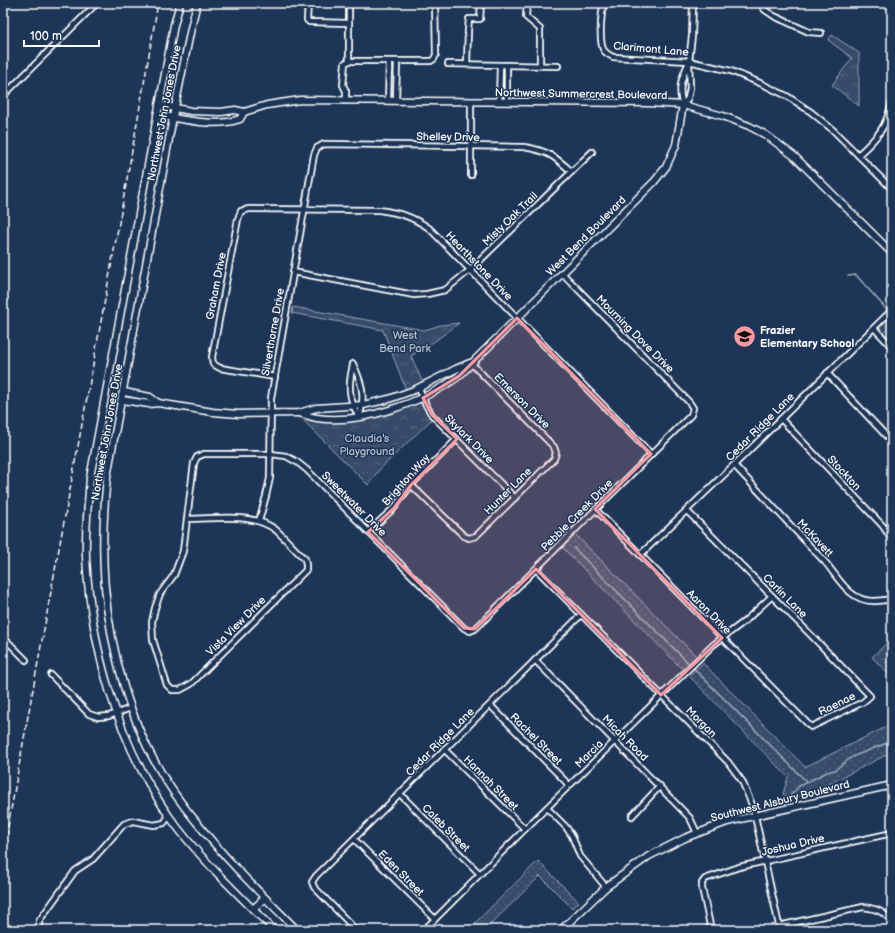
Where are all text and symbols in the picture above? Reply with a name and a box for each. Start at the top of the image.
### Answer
scale bar [24,22,99,48]
text: 100 m [30,29,62,44]
street label: Clarimont Lane [613,39,690,59]
street label: Northwest John Jones Drive [144,43,184,182]
street label: Northwest Summercrest Boulevard [495,86,667,102]
street label: Shelley Drive [416,130,480,144]
street label: Misty Oak Trail [480,189,540,249]
street label: West Bend Boulevard [543,193,629,279]
street label: Hearthstone Drive [443,229,515,303]
street label: Graham Drive [203,251,229,321]
street label: Silverthorne Drive [259,287,287,377]
street label: Mourning Dove Drive [593,292,677,376]
school or university icon: Frazier Elementary School [731,323,757,349]
place label: Frazier Elementary School [760,324,854,350]
park label: West Bend Park [379,329,431,355]
street label: Northwest John Jones Drive [89,362,125,501]
street label: Emerson Drive [491,370,553,432]
street label: Cedar Ridge Lane [723,390,797,464]
street label: Skylark Drive [442,412,497,467]
park label: Claudia's Playground [339,432,395,458]
street label: Brighton Way [379,451,433,509]
street label: Stockton [825,453,863,493]
street label: Hunter Lane [482,464,535,517]
street label: Sweetwater Drive [319,469,389,539]
street label: Pebble Creek Drive [538,476,616,554]
street label: McKavett [794,516,836,560]
street label: Carlin Lane [760,571,810,621]
street label: Aaron Drive [684,587,734,637]
street label: Vista View Drive [204,593,269,658]
street label: Raenae [816,689,858,719]
street label: Morgan [683,704,719,740]
street label: Cedar Ridge Lane [403,705,477,779]
street label: Rachel Street [507,710,565,768]
street label: Micah Road [599,712,651,764]
street label: Marcia [572,737,606,771]
street label: Hannah Street [461,753,521,813]
street label: Southwest Alsbury Boulevard [709,777,851,825]
street label: Caleb Street [419,801,473,855]
street label: Joshua Drive [760,831,826,859]
street label: Eden Street [375,847,427,899]

